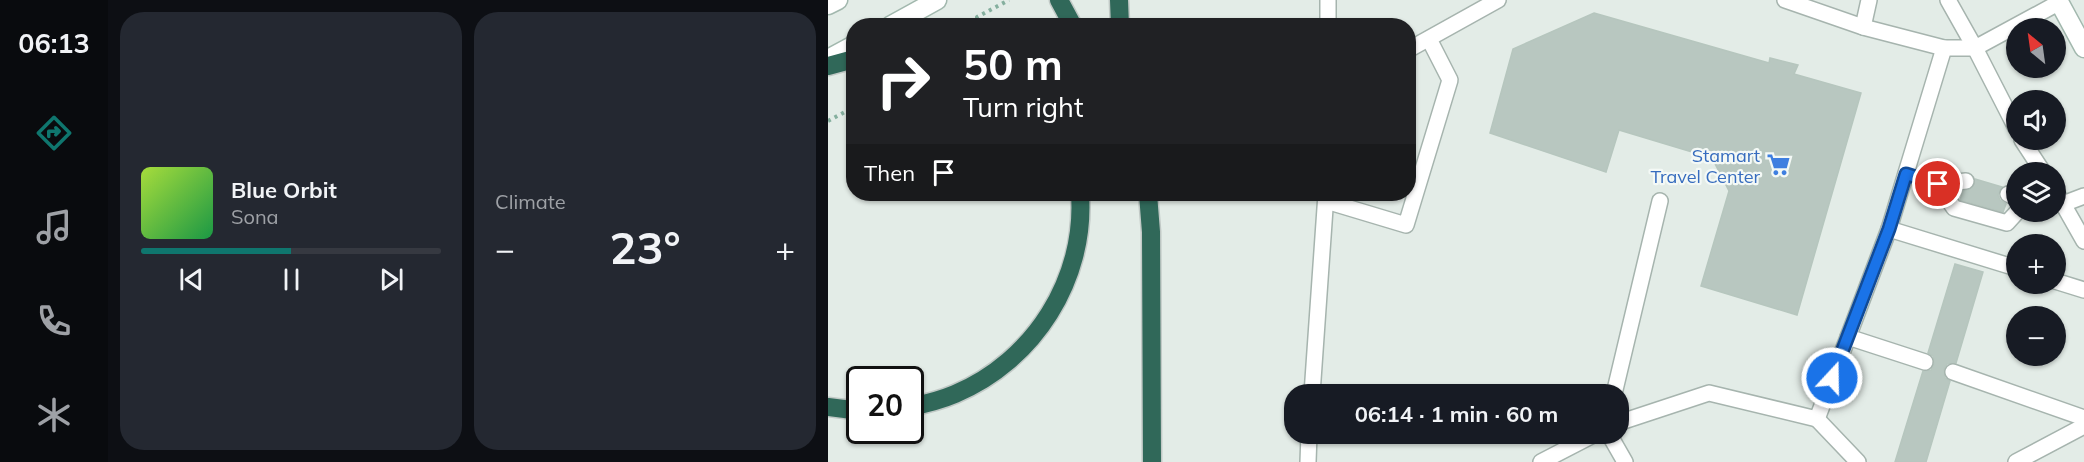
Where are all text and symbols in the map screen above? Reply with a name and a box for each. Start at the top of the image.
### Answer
north arrow [2006,18,2066,78]
map controls [2006,18,2066,366]
text: 06:13 [18,26,90,60]
text: 50 m [963,38,1063,91]
icon: right [864,42,942,120]
text: Turn right [963,90,1083,124]
button: sound [2006,90,2066,150]
icon: directions [33,112,75,154]
place label: Stamart Travel Center [1651,144,1760,188]
supermarket icon: Stamart Travel Center [1765,152,1791,178]
icon: arrive [927,156,960,189]
pin [1912,158,1963,209]
text: Then [864,159,915,187]
button: layers [2006,162,2066,222]
icon: arrive [1921,167,1954,200]
text: Blue Orbit [231,176,337,204]
text: Climate [495,189,566,214]
text: Sona [231,204,279,229]
icon: music [33,206,75,248]
text: 23° [609,219,681,275]
text: − [495,228,515,269]
text: + [775,228,795,269]
button: + [2006,234,2066,294]
icon: previous [175,263,208,296]
icon: pause [275,263,308,296]
icon: next [375,263,408,296]
icon: phone [33,300,75,342]
button: − [2006,306,2066,366]
position arrow [1800,346,1864,410]
speed limit sign: 20 [846,366,924,444]
icon: climate [33,394,75,436]
text: 06:14 · 1 min · 60 m [1355,400,1558,428]

